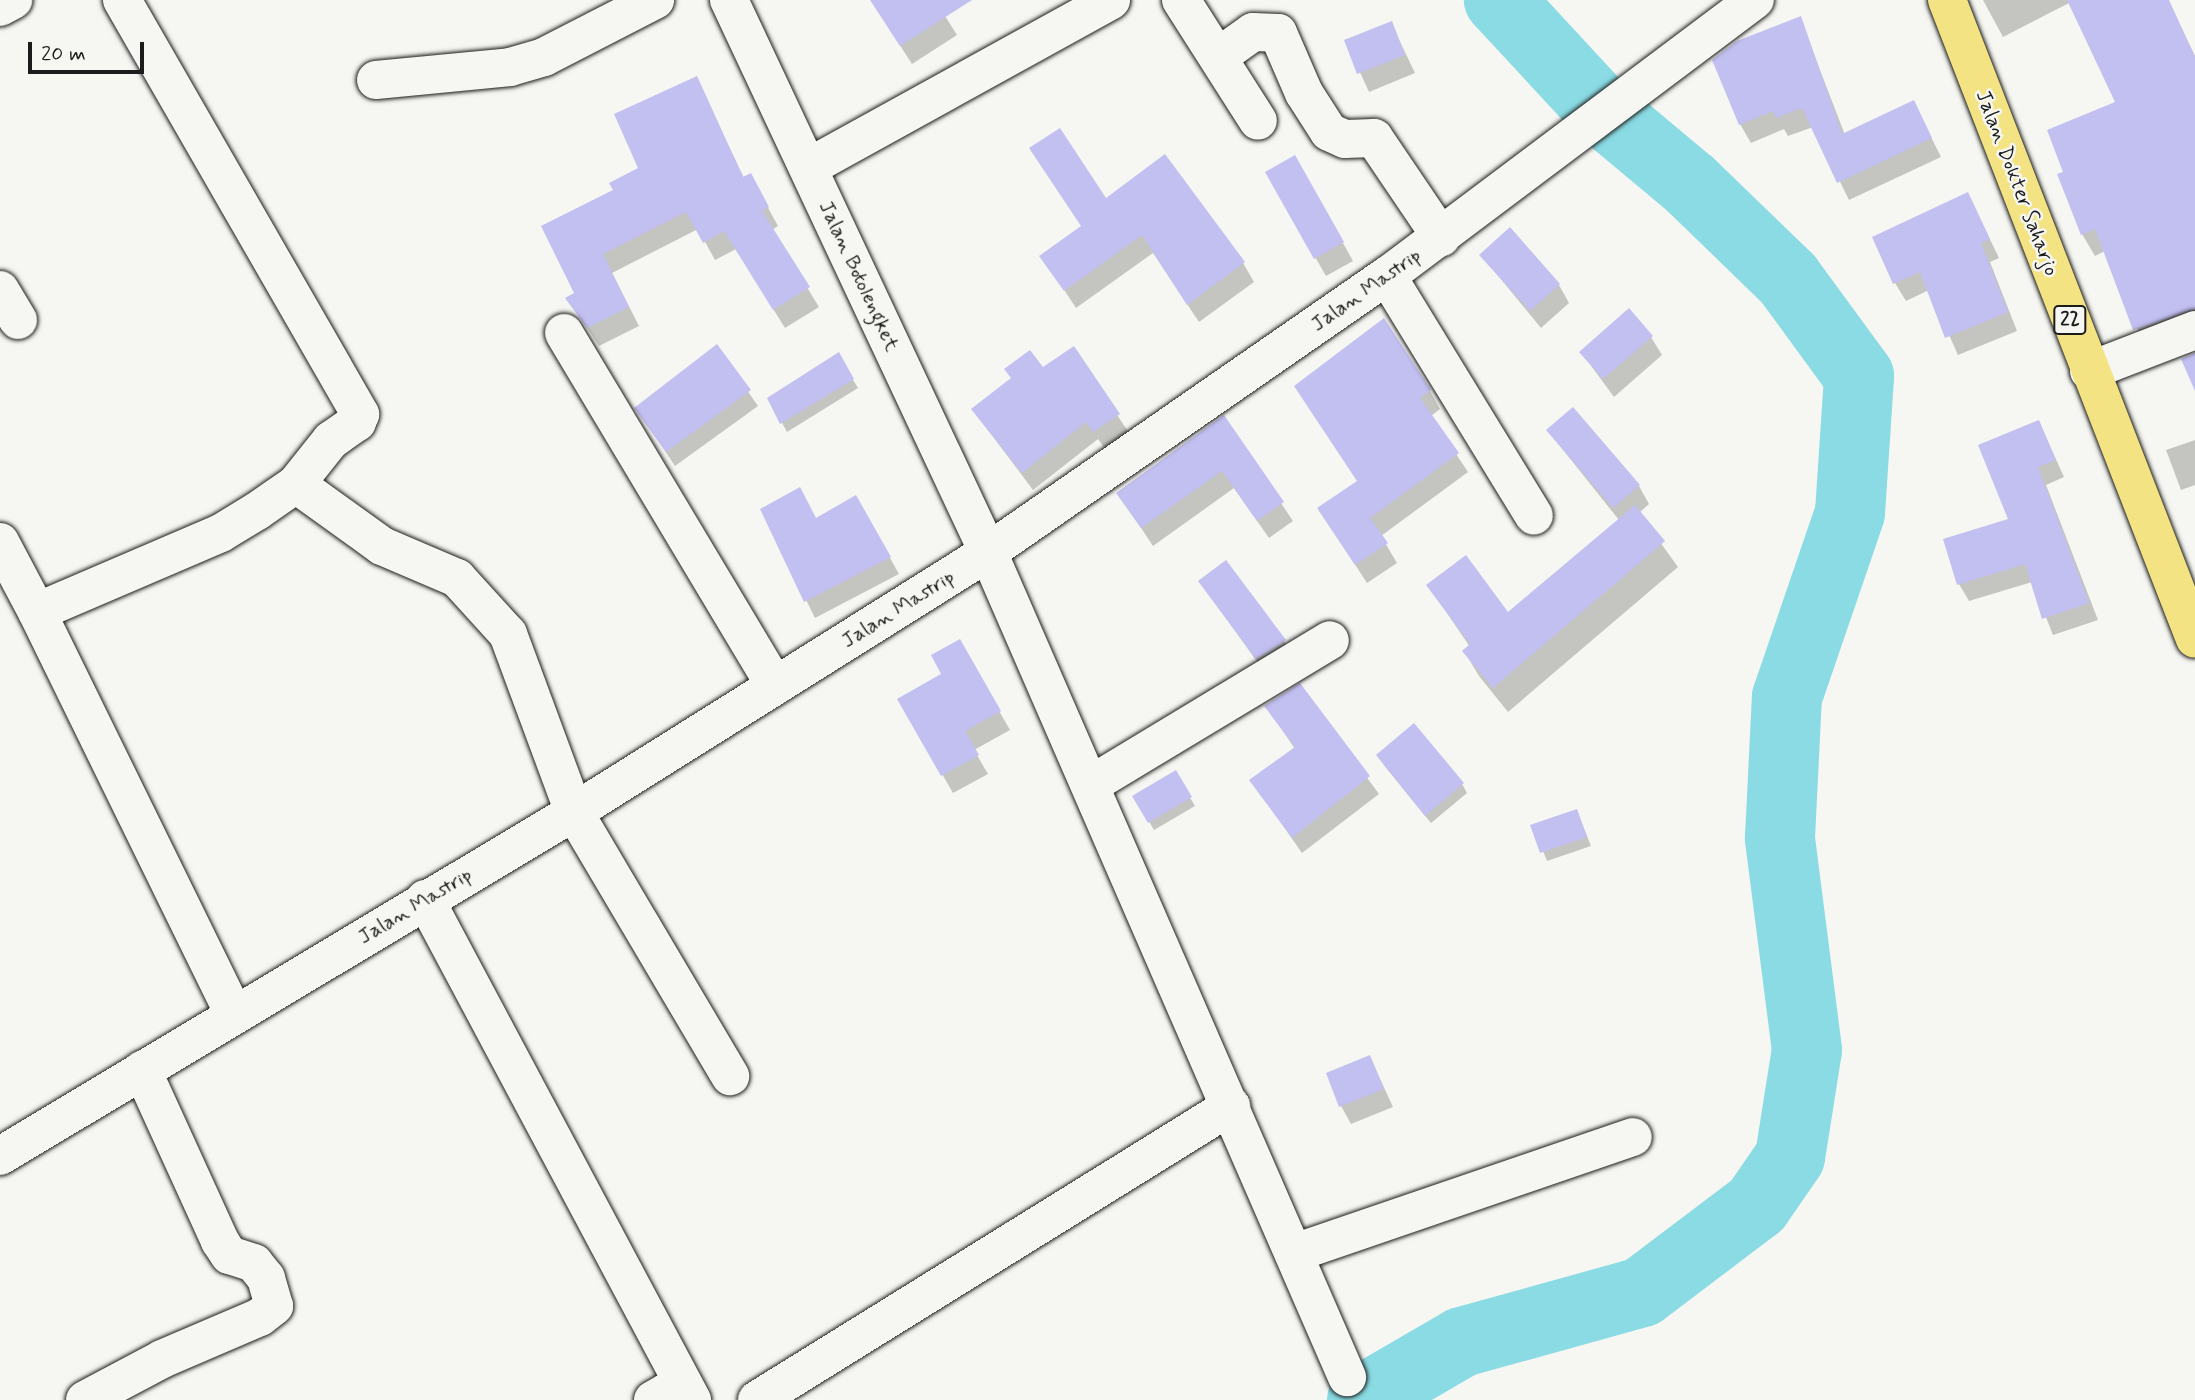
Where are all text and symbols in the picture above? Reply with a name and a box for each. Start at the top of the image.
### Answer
scale bar [32,28,147,72]
text: 20 m [41,40,86,68]
street label: Jalan Dokter Saharjo [1970,87,2064,279]
street label: Jalan Botolengket [813,197,905,355]
street label: Jalan Mastrip [1307,243,1425,337]
road number: 22 [2052,304,2088,336]
street label: Jalan Mastrip [838,565,958,653]
street label: Jalan Mastrip [354,863,476,949]

